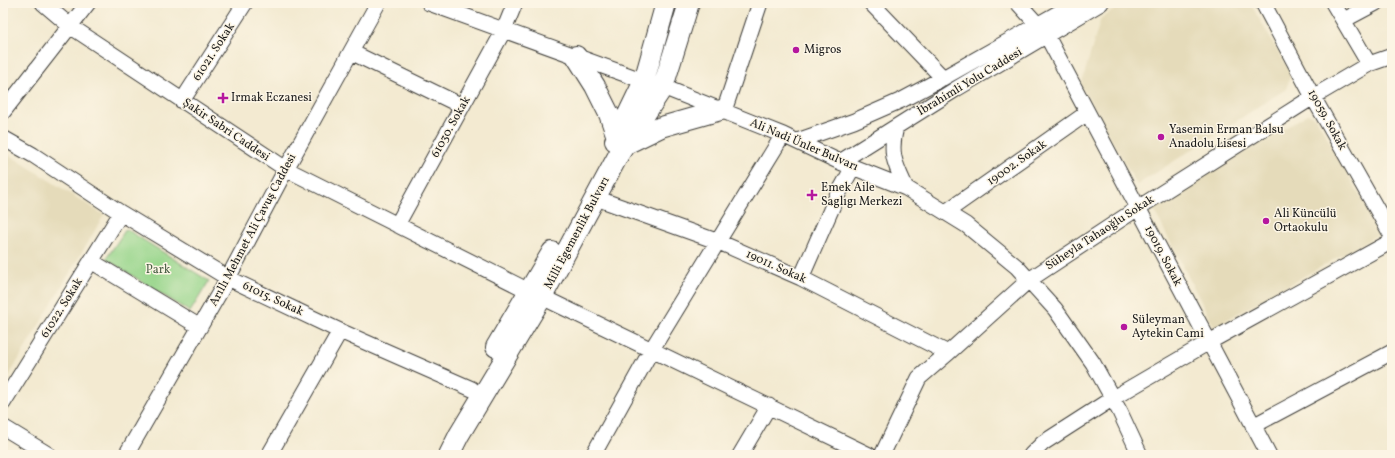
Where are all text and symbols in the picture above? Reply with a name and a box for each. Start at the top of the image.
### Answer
street label: 61021. Sokak [189,19,239,84]
place label: Migros [804,42,841,58]
street label: İbrahimli Yolu Caddesi [915,44,1026,120]
marker: Migros [791,45,801,55]
street label: 19059. Sokak [1304,87,1350,154]
place label: Irmak Eczanesi [231,90,312,106]
marker: Irmak Eczanesi [218,93,228,103]
street label: 61030. Sokak [428,93,475,161]
street label: Şakir Sabri Caddesi [179,95,273,165]
street label: Ali Nadi Ünler Bulvarı [747,114,861,175]
place label: Yasemin Erman Balsu Anadolu Lisesi [1169,122,1284,152]
marker: Yasemin Erman Balsu Anadolu Lisesi [1156,132,1166,142]
street label: 19002. Sokak [984,136,1050,189]
street label: Arıllı Mehmet Ali Çavuş Caddesi [206,150,300,309]
street label: Milli Egemenlik Bulvarı [540,174,614,292]
place label: Emek Aile Saglıgı Merkezi [821,180,903,210]
marker: Emek Aile Saglıgı Merkezi [806,189,818,201]
street label: Süheyla Tahaoğlu Sokak [1042,192,1158,274]
place label: Ali Küncülü Ortaokulu [1274,206,1337,236]
marker: Ali Küncülü Ortaokulu [1261,216,1271,226]
street label: 19019. Sokak [1140,223,1186,289]
street label: 19011. Sokak [743,247,809,288]
park label: Park [146,262,171,278]
street label: 61022. Sokak [37,275,87,341]
street label: 61015. Sokak [240,278,306,320]
place label: Süleyman Aytekin Cami [1132,312,1204,342]
marker: Süleyman Aytekin Cami [1119,322,1129,332]

